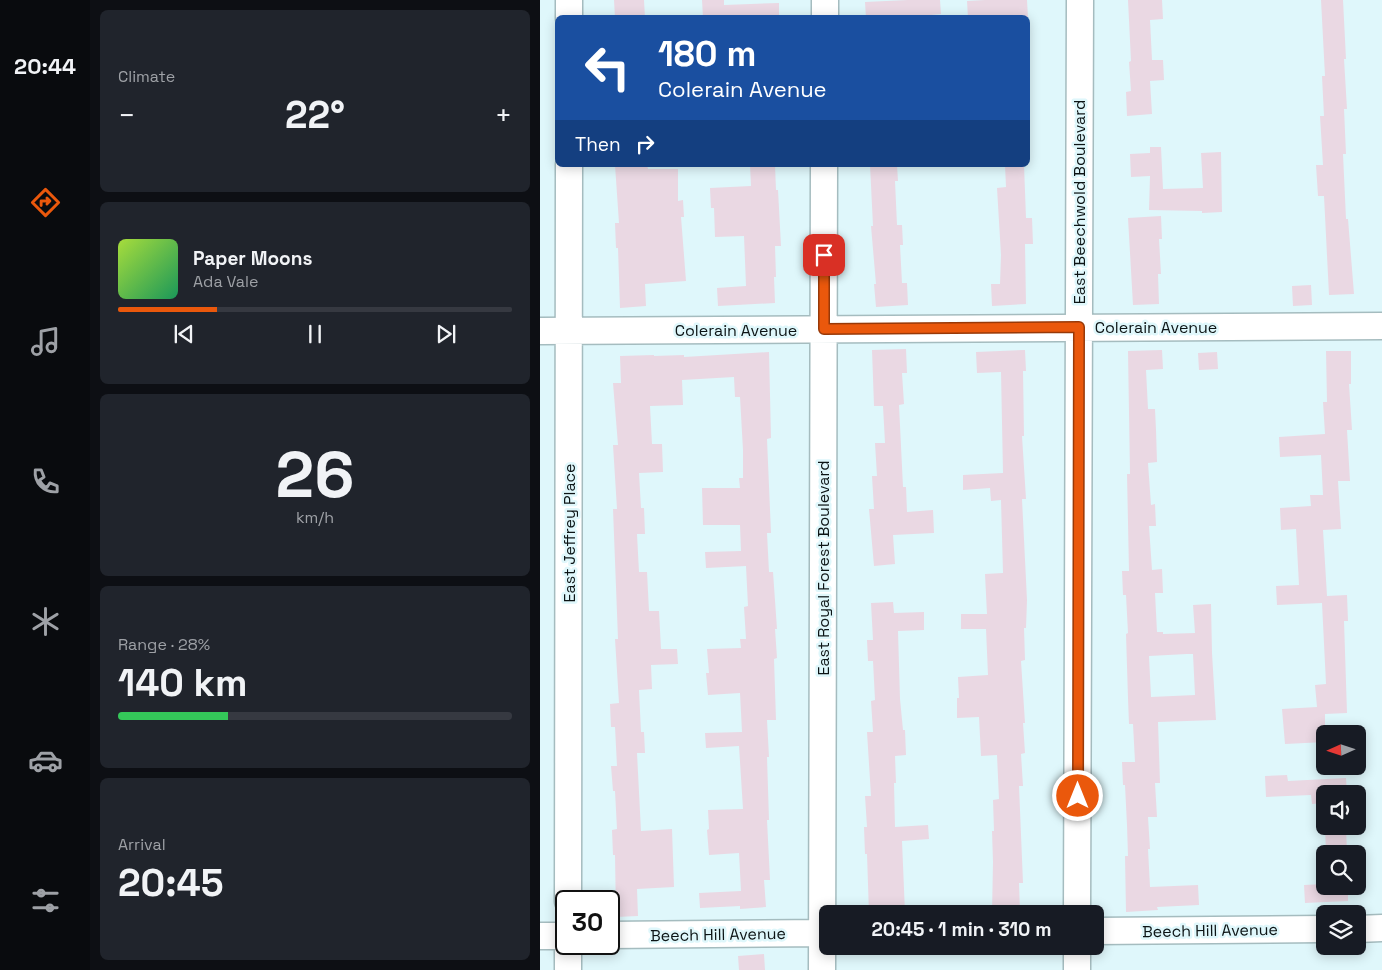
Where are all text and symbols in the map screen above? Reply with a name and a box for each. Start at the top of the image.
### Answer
text: 180 m [658,32,756,76]
icon: left [575,35,640,100]
text: 20:44 [14,52,76,80]
text: Climate [118,66,175,87]
text: Colerain Avenue [658,75,827,103]
text: 22° [285,91,345,139]
text: − [118,97,135,133]
text: + [495,97,512,133]
street label: East Beechwold Boulevard [1069,100,1090,304]
icon: right [631,130,659,158]
text: Then [575,132,621,157]
icon: directions [28,185,63,220]
pin [803,234,845,276]
icon: arrive [810,241,838,269]
text: Paper Moons [193,246,312,271]
text: Ada Vale [193,271,258,292]
street label: Colerain Avenue [1095,317,1217,338]
icon: previous [170,320,198,348]
icon: pause [301,320,329,348]
icon: next [432,320,460,348]
street label: Colerain Avenue [675,320,797,341]
icon: music [28,324,63,359]
text: 26 [276,433,354,516]
street label: East Royal Forest Boulevard [813,460,834,676]
icon: phone [28,464,63,499]
street label: East Jeffrey Place [559,464,580,603]
text: km/h [296,507,334,528]
icon: climate [28,604,63,639]
text: Range · 28% [118,634,210,655]
text: 140 km [118,659,248,707]
north arrow [1316,725,1366,775]
map controls [1316,725,1366,955]
icon: car [28,743,63,778]
position arrow [1051,769,1103,821]
button: sound [1316,785,1366,835]
text: Arrival [118,834,166,855]
button: search [1316,845,1366,895]
text: 20:45 [118,859,224,907]
icon: filters [28,883,63,918]
speed limit sign: 30 [555,890,620,955]
button: layers [1316,905,1366,955]
text: 20:45 · 1 min · 310 m [872,917,1051,942]
street label: Beech Hill Avenue [1142,919,1278,942]
street label: Beech Hill Avenue [650,923,786,946]

